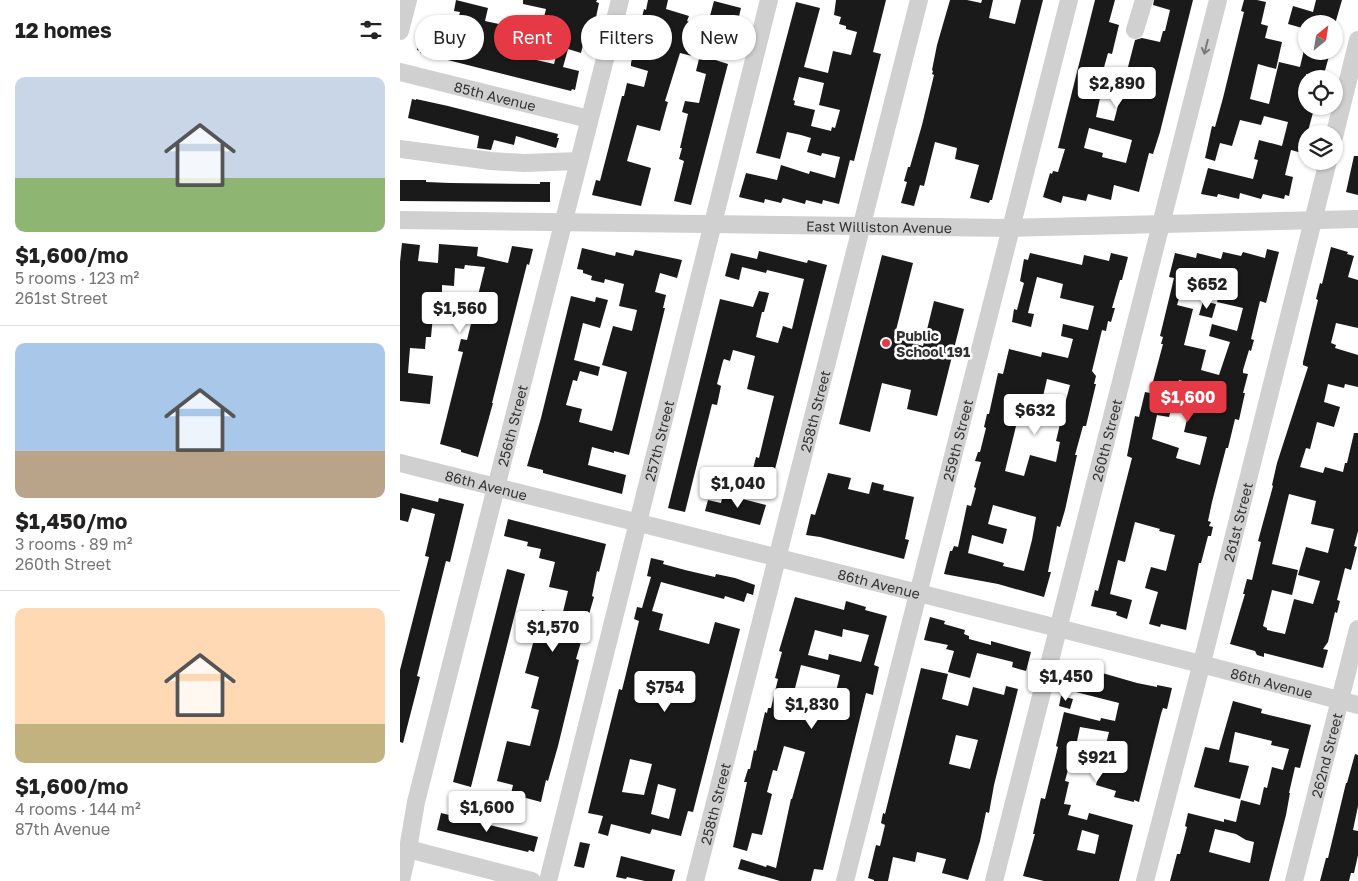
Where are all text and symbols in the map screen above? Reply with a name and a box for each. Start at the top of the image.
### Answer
chip: Buy [415,15,484,60]
chip: Rent [494,15,571,60]
chip: Filters [581,15,672,60]
chip: New [682,15,756,60]
north arrow [1298,15,1342,60]
map controls [1298,15,1343,170]
icon: filters [357,16,385,44]
text: 12 homes [15,17,112,43]
one-way arrow [1201,39,1210,55]
pin: $2,890 [1076,66,1158,109]
button: locate [1298,70,1343,115]
text: $2,890 [1089,73,1145,93]
street label: 85th Avenue [452,77,538,114]
icon: home [155,110,245,200]
button: layers [1298,125,1343,170]
street label: East Williston Avenue [806,217,952,236]
text: $1,600/mo [15,242,128,268]
text: 5 rooms · 123 m² [15,268,139,288]
pin: $652 [1177,268,1237,310]
text: $652 [1187,274,1227,294]
text: 261st Street [15,288,108,308]
pin: $1,560 [419,292,501,334]
text: $1,560 [433,298,487,318]
place label: Public School 191 [896,327,970,360]
marker: Public School 191 [880,337,892,349]
street label: 258th Street [796,368,833,454]
icon: home [155,375,245,465]
pin: $1,600 [1147,380,1229,423]
street label: 256th Street [493,383,530,468]
text: $1,600 [1160,387,1216,407]
pin: $632 [1005,394,1065,436]
street label: 259th Street [939,397,976,483]
street label: 260th Street [1087,397,1125,483]
street label: 257th Street [640,398,677,483]
text: $632 [1015,400,1055,420]
street label: 86th Avenue [443,466,529,503]
pin: $1,040 [697,466,779,509]
text: $1,040 [711,473,765,493]
street label: 261st Street [1219,480,1256,563]
text: $1,450/mo [15,508,127,534]
text: 3 rooms · 89 m² [15,534,132,554]
text: 260th Street [15,554,111,574]
street label: 86th Avenue [836,565,922,602]
pin: $1,570 [512,610,594,653]
text: $1,570 [527,617,579,637]
icon: home [155,640,245,730]
pin: $1,450 [1025,660,1107,702]
street label: 86th Avenue [1229,664,1315,701]
text: $1,450 [1039,666,1093,686]
pin: $754 [635,670,695,713]
text: $754 [645,677,685,697]
pin: $1,830 [771,688,853,730]
text: $1,830 [785,694,839,714]
street label: 262nd Street [1307,711,1345,799]
pin: $921 [1067,740,1127,783]
text: $921 [1078,747,1116,767]
street label: 258th Street [696,761,733,846]
text: $1,600/mo [15,773,128,799]
pin: $1,600 [446,790,528,833]
text: $1,600 [459,797,515,817]
text: 4 rooms · 144 m² [15,799,141,819]
text: 87th Avenue [15,819,110,839]

